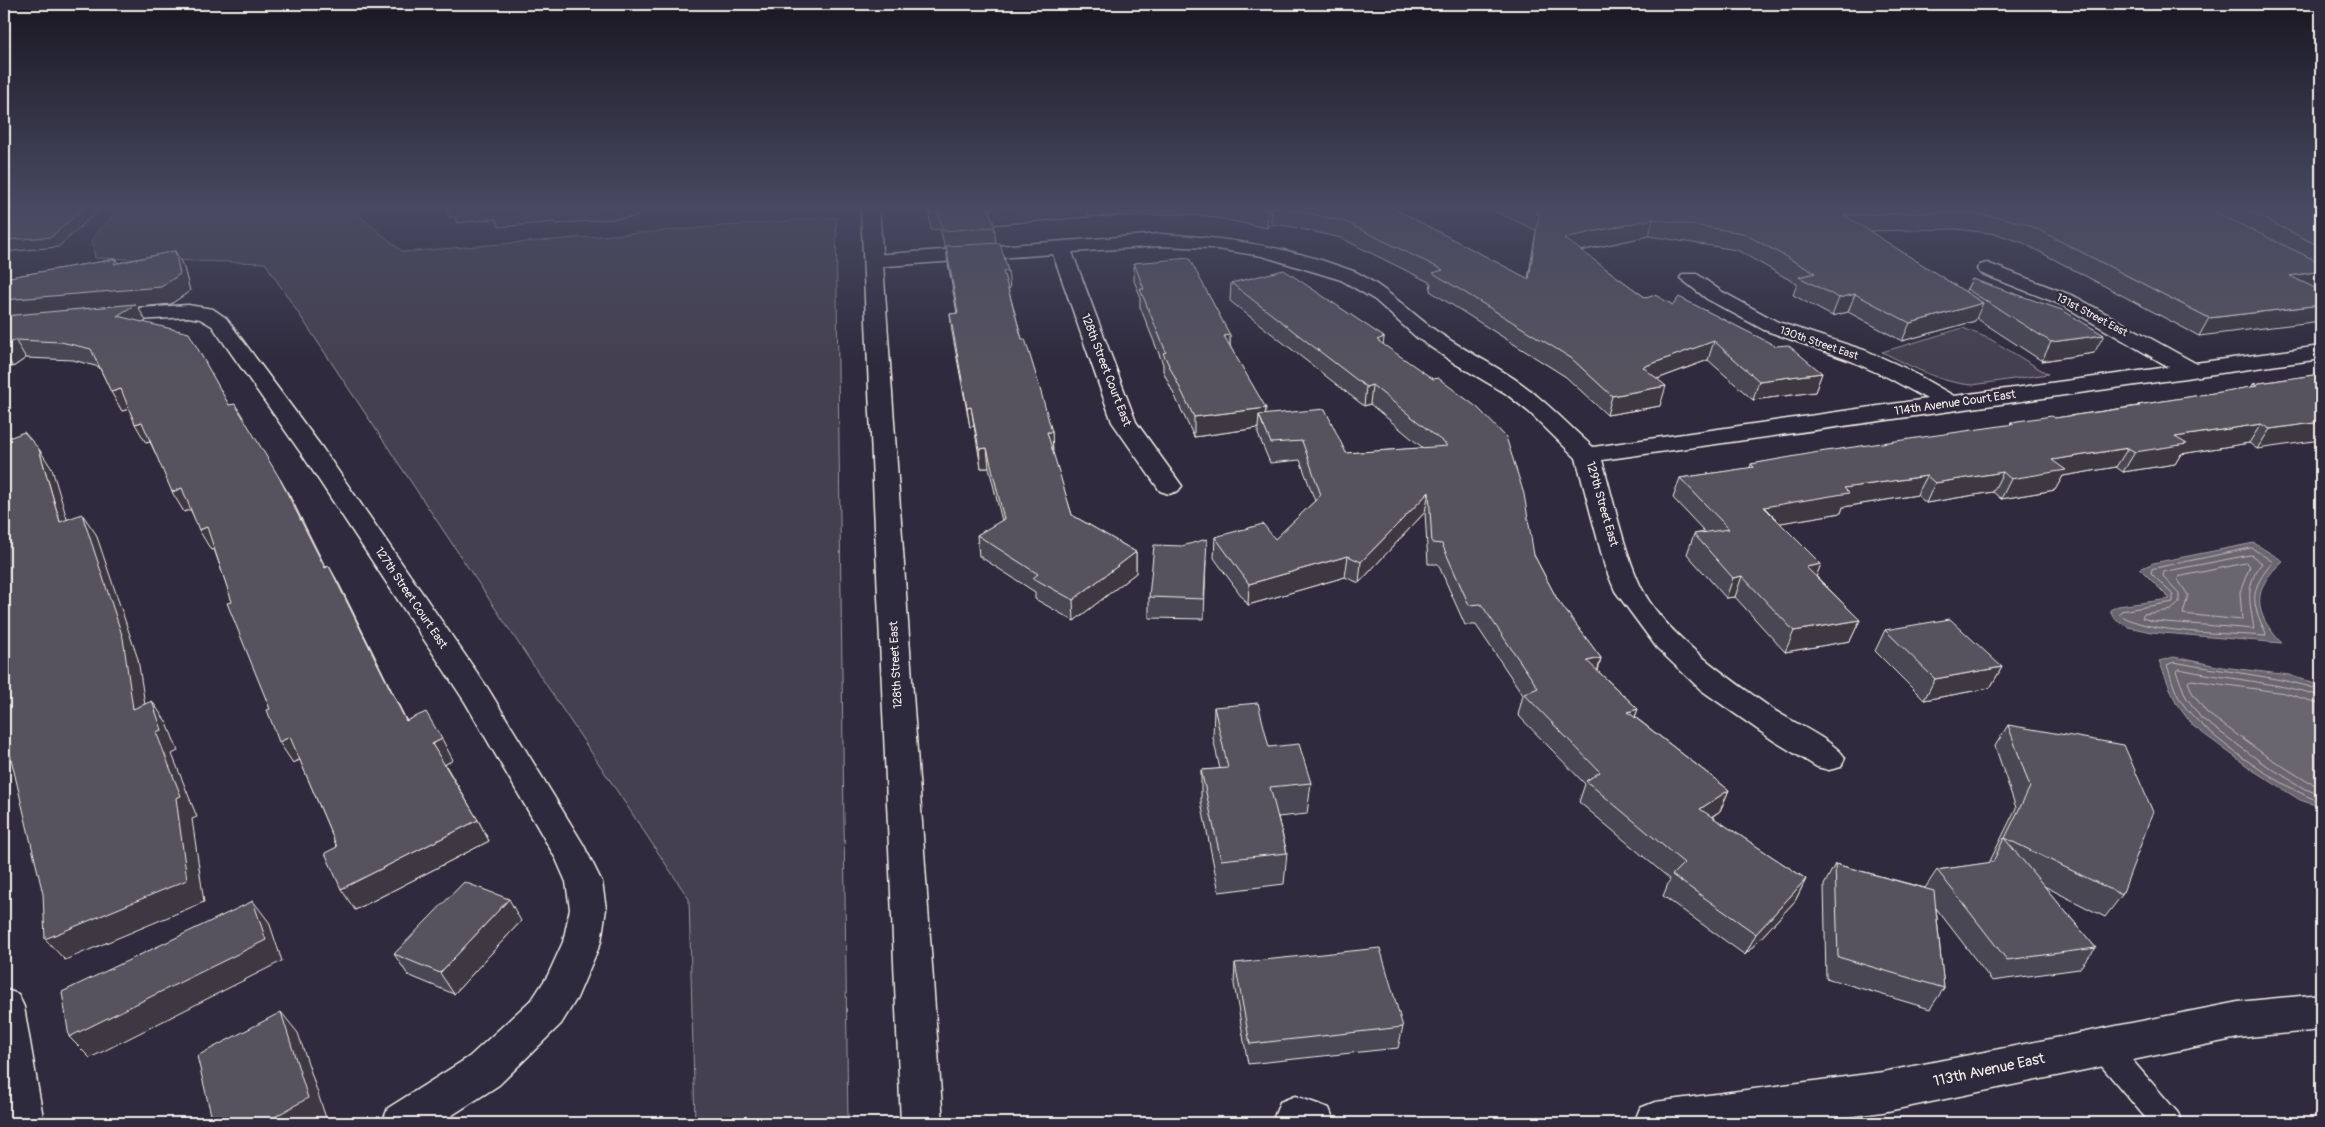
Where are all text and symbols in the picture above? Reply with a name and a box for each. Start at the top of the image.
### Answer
street label: 131st Street East [2054,291,2130,340]
street label: 128th Street Court East [1078,312,1134,429]
street label: 130th Street East [1778,323,1861,363]
street label: 114th Avenue Court East [1893,387,2017,419]
street label: 129th Street East [1583,460,1621,548]
street label: 127th Street Court East [371,544,451,652]
street label: 128th Street East [886,621,906,709]
street label: 113th Avenue East [1932,1049,2047,1091]

